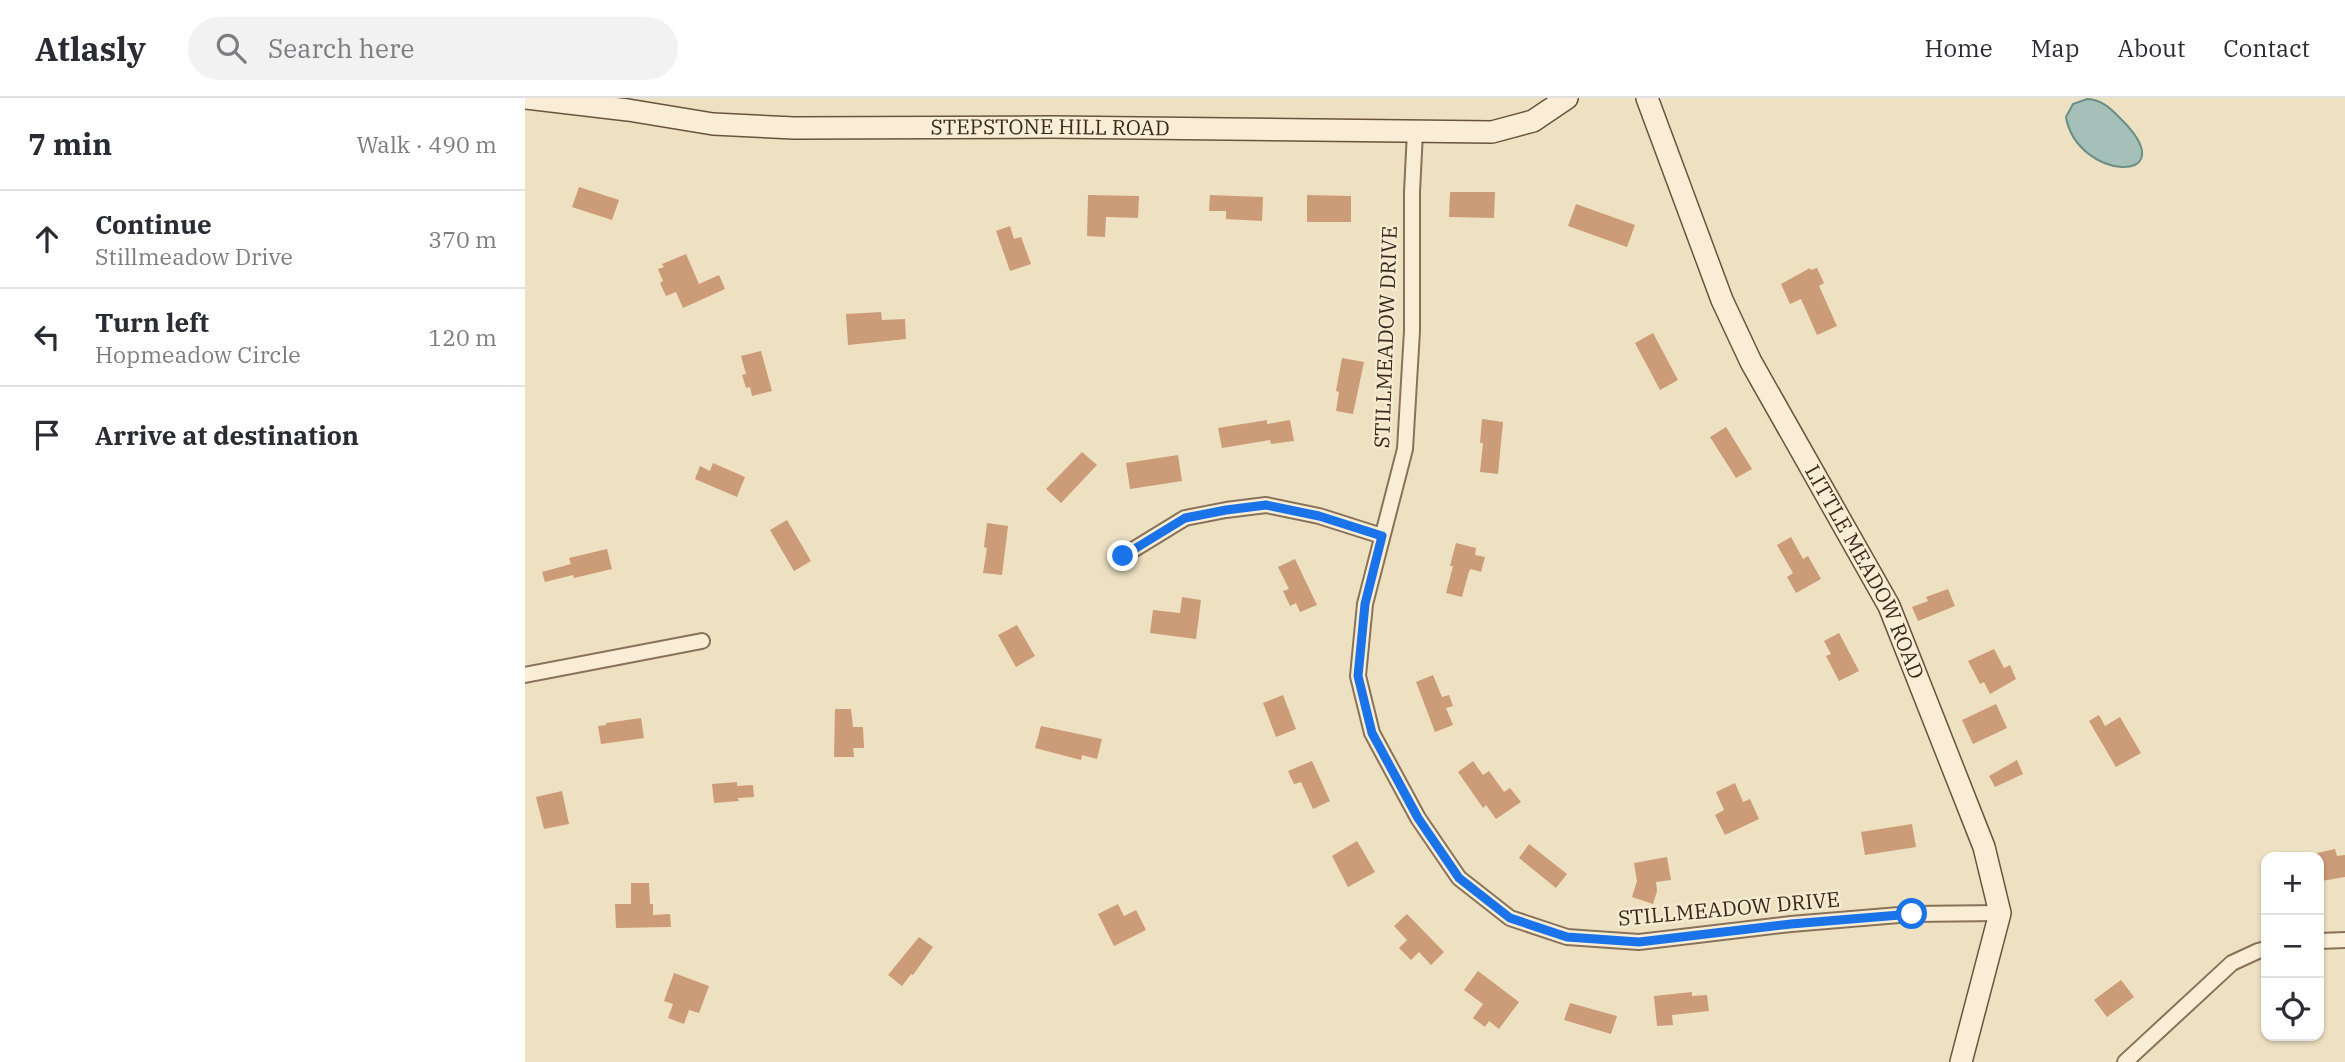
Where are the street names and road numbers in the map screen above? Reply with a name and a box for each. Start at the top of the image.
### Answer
street label: STEPSTONE HILL ROAD [930,112,1170,141]
street label: STILLMEADOW DRIVE [1367,225,1403,449]
street label: LITTLE MEADOW ROAD [1799,459,1931,683]
street label: STILLMEADOW DRIVE [1617,884,1841,932]

